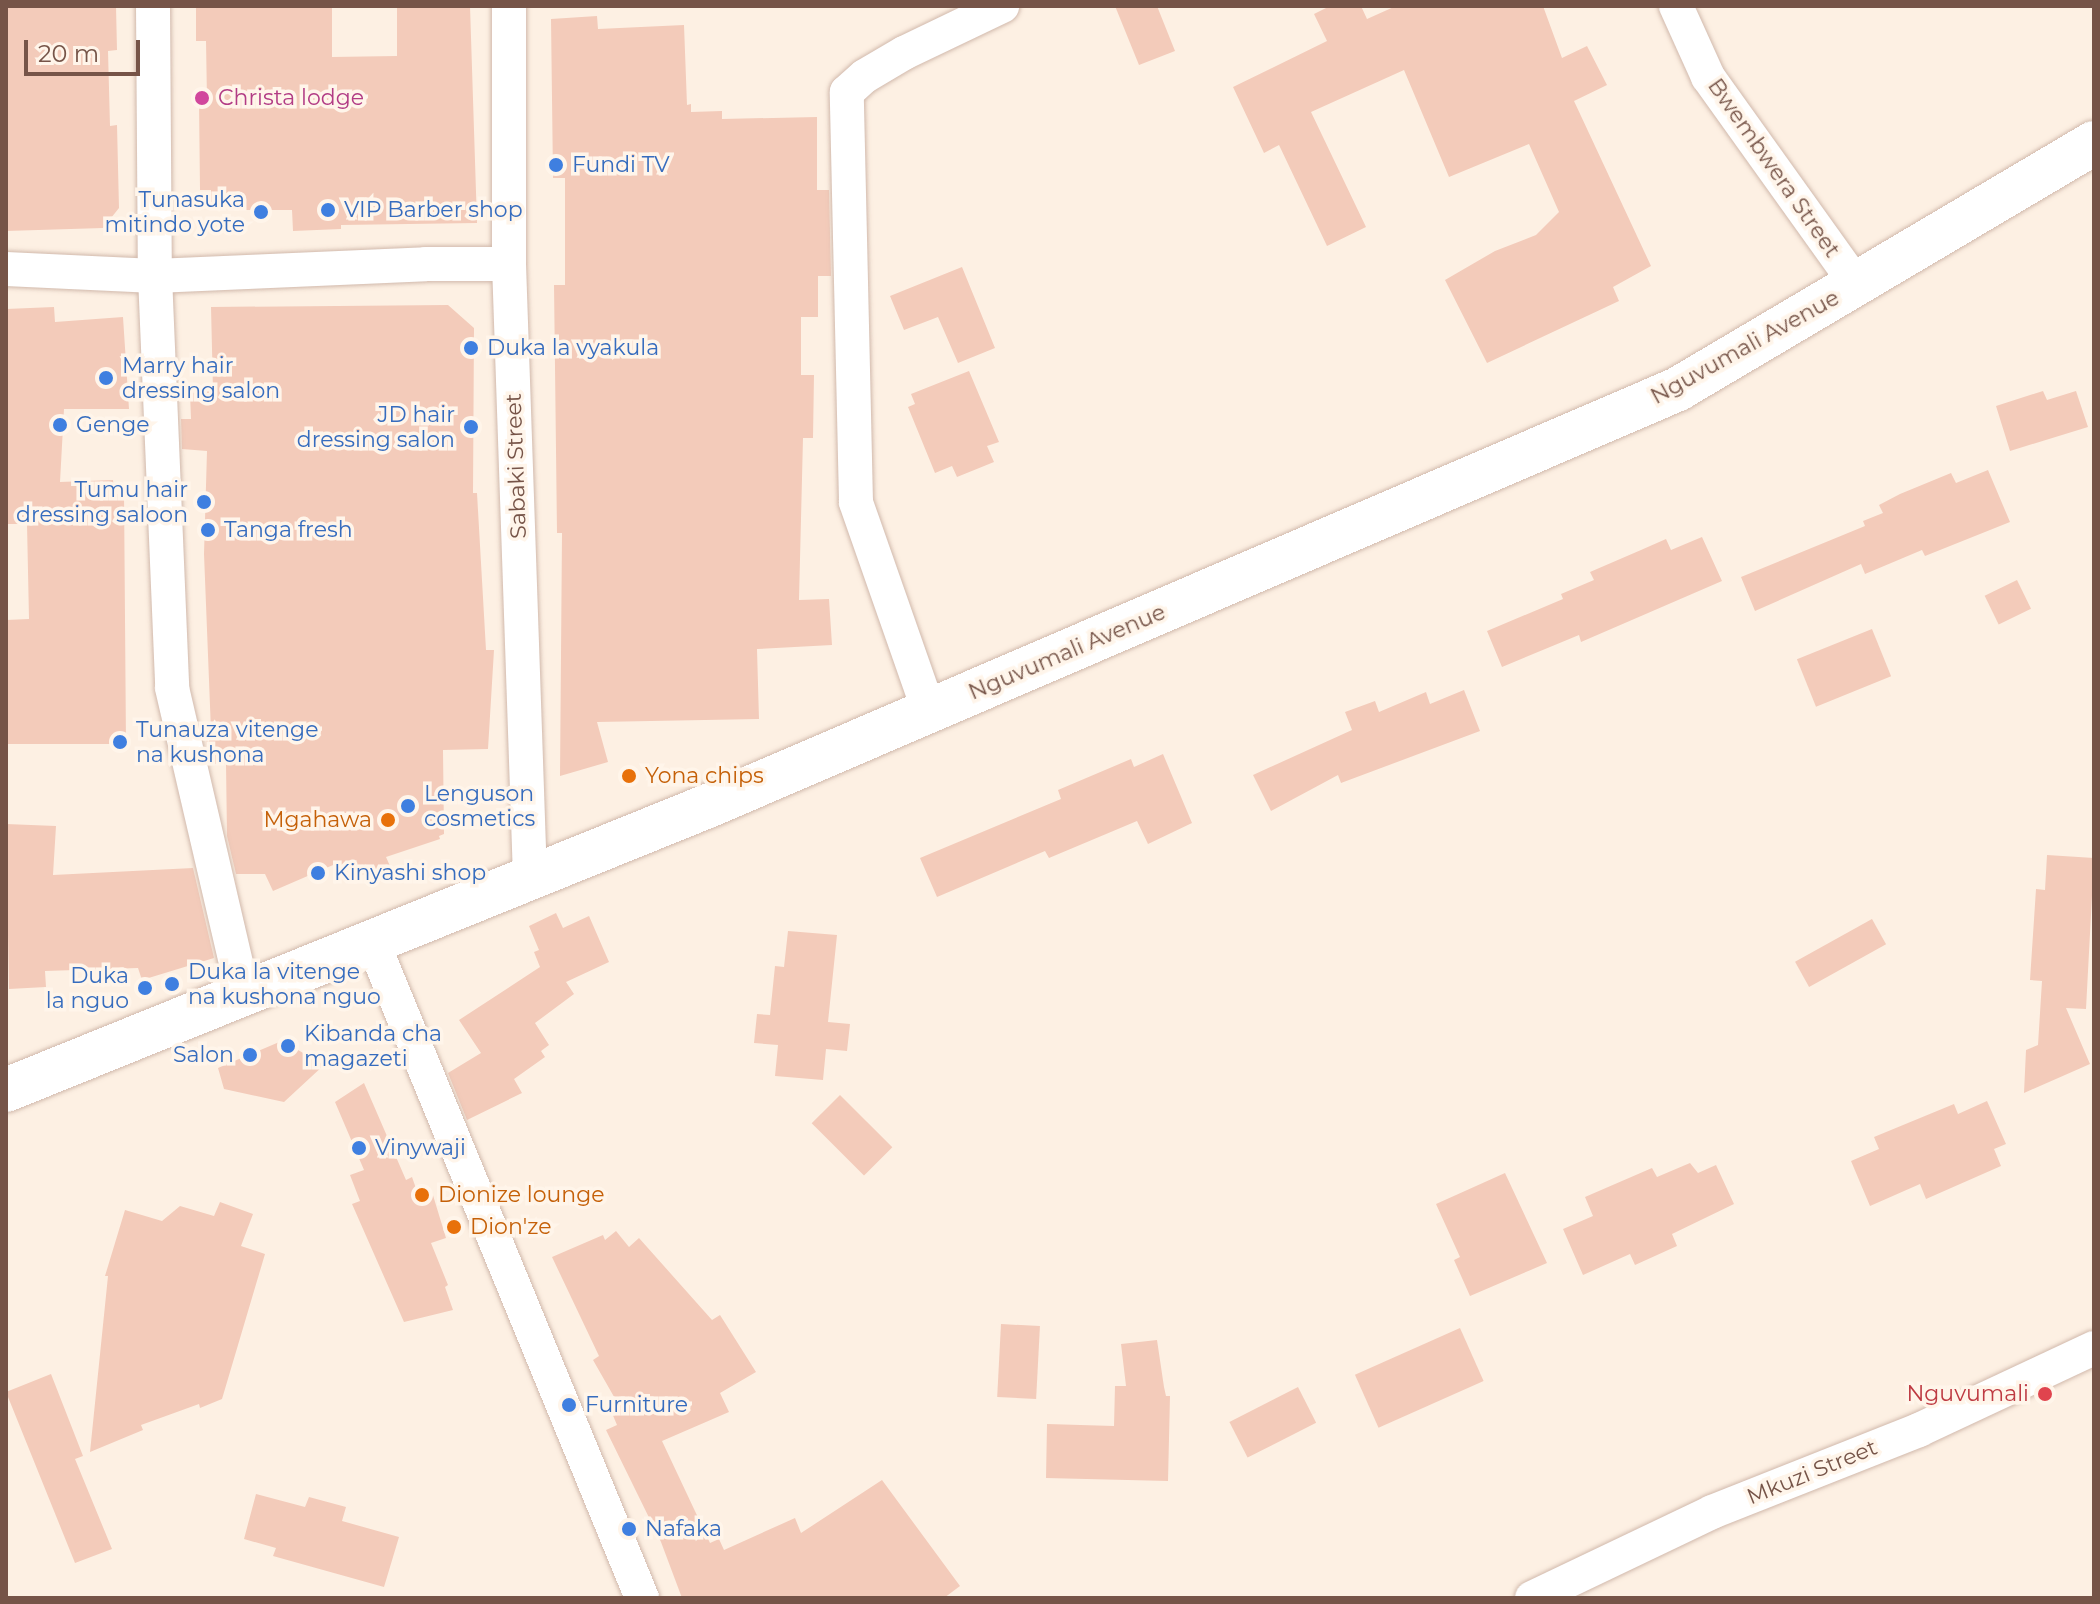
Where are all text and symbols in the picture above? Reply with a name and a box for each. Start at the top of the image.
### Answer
scale bar [28,24,144,74]
text: 20 m [38,39,99,68]
street label: Bwembwera Street [1702,73,1846,263]
place label: Christa lodge [218,85,364,111]
marker: Christa lodge [193,89,211,107]
place label: Fundi TV [572,152,670,178]
marker: Fundi TV [547,156,565,174]
place label: Tunasuka mitindo yote [105,186,245,238]
place label: VIP Barber shop [344,197,523,223]
marker: VIP Barber shop [319,201,337,219]
marker: Tunasuka mitindo yote [252,203,270,221]
street label: Nguvumali Avenue [1646,284,1844,410]
place label: Duka la vyakula [487,335,659,361]
marker: Duka la vyakula [462,339,480,357]
place label: Marry hair dressing salon [122,352,280,404]
marker: Marry hair dressing salon [97,369,115,387]
street label: Sabaki Street [500,393,532,539]
place label: JD hair dressing salon [297,401,455,452]
place label: Genge [76,412,150,438]
marker: Genge [51,416,69,434]
marker: JD hair dressing salon [462,418,480,436]
place label: Tumu hair dressing saloon [16,476,188,528]
marker: Tumu hair dressing saloon [195,493,213,511]
place label: Tanga fresh [224,517,353,543]
marker: Tanga fresh [199,521,217,539]
street label: Nguvumali Avenue [965,599,1169,705]
place label: Tunauza vitenge na kushona [136,716,318,768]
marker: Tunauza vitenge na kushona [111,733,129,751]
place label: Yona chips [645,763,764,789]
marker: Yona chips [620,767,638,785]
place label: Lenguson cosmetics [424,780,535,832]
marker: Lenguson cosmetics [399,797,417,815]
place label: Mgahawa [263,807,372,833]
marker: Mgahawa [379,811,397,829]
place label: Kinyashi shop [334,860,486,886]
marker: Kinyashi shop [309,864,327,882]
place label: Duka la vitenge na kushona nguo [188,958,381,1010]
place label: Duka la nguo [46,962,129,1014]
marker: Duka la vitenge na kushona nguo [163,975,181,993]
marker: Duka la nguo [136,979,154,997]
place label: Kibanda cha magazeti [304,1020,442,1072]
marker: Kibanda cha magazeti [279,1037,297,1055]
place label: Salon [173,1042,234,1068]
marker: Salon [241,1046,259,1064]
place label: Vinywaji [375,1135,466,1161]
marker: Vinywaji [350,1139,368,1157]
place label: Dionize lounge [438,1182,604,1208]
marker: Dionize lounge [413,1186,431,1204]
place label: Dion'ze [470,1214,552,1240]
marker: Dion'ze [445,1218,463,1236]
place label: Nguvumali [1906,1381,2029,1407]
marker: Nguvumali [2036,1385,2054,1403]
place label: Furniture [585,1392,688,1418]
marker: Furniture [560,1396,578,1414]
street label: Mkuzi Street [1743,1434,1881,1510]
place label: Nafaka [645,1516,722,1542]
marker: Nafaka [620,1520,638,1538]

